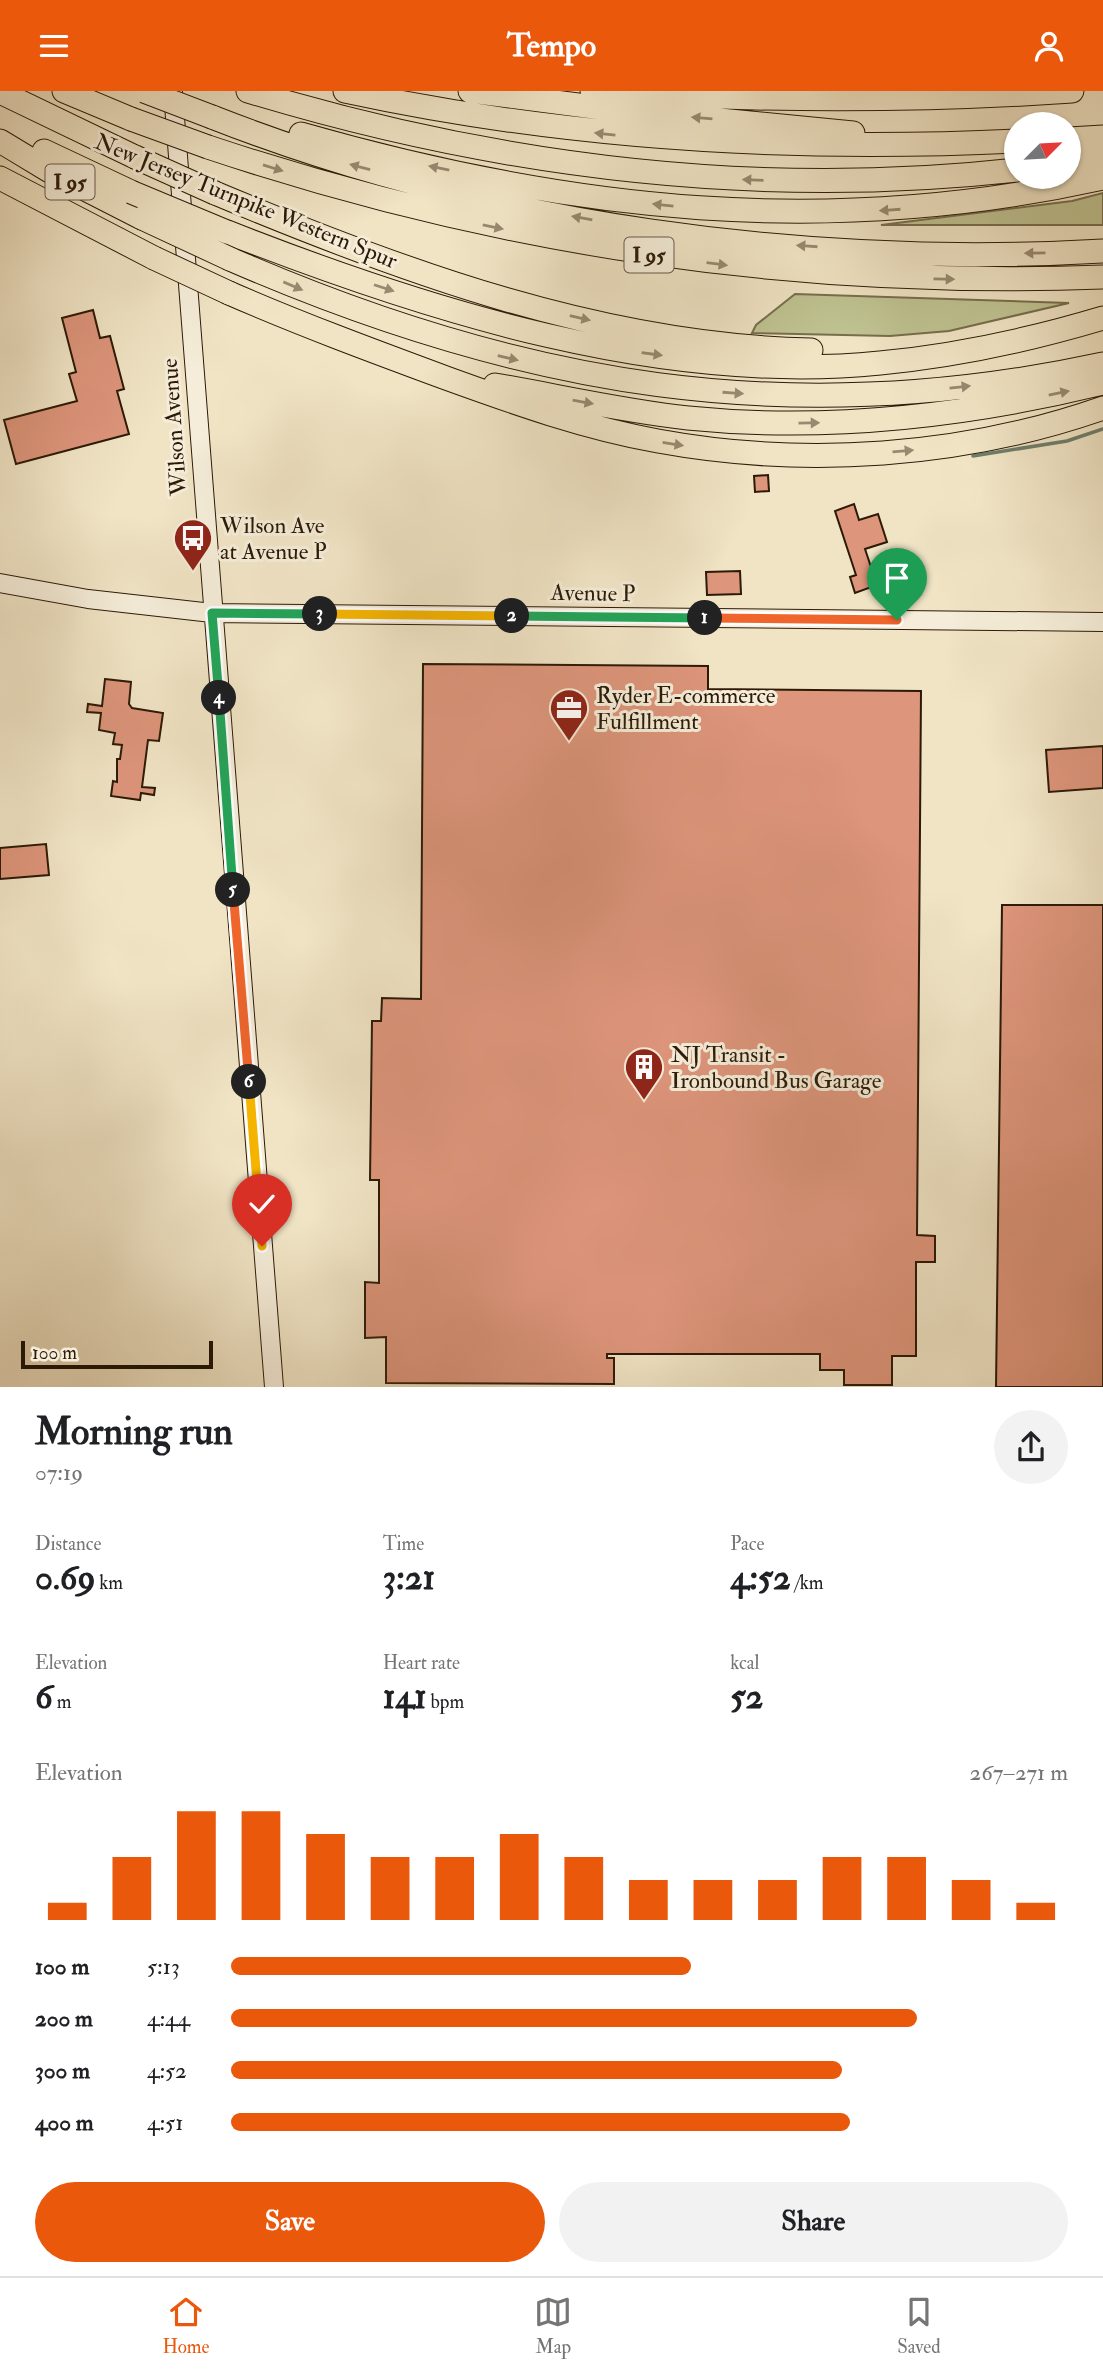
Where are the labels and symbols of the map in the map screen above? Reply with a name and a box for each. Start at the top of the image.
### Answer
north arrow [1004,112,1082,189]
one-way arrow [691,113,713,124]
street label: New Jersey Turnpike Western Spur [90,127,402,276]
one-way arrow [594,128,616,139]
one-way arrow [349,162,370,172]
one-way arrow [428,163,450,174]
one-way arrow [263,164,284,174]
road number: I 95 [46,165,94,199]
one-way arrow [742,175,764,186]
one-way arrow [652,199,674,210]
one-way arrow [879,205,901,216]
one-way arrow [571,212,593,223]
one-way arrow [482,222,504,233]
road number: I 95 [624,237,674,273]
one-way arrow [796,241,818,252]
one-way arrow [1024,247,1046,259]
one-way arrow [706,258,728,269]
one-way arrow [933,273,955,285]
one-way arrow [282,280,303,291]
one-way arrow [373,283,394,294]
one-way arrow [569,313,591,324]
one-way arrow [641,349,663,360]
one-way arrow [497,352,519,363]
street label: Wilson Avenue [155,357,193,498]
one-way arrow [949,382,971,393]
one-way arrow [722,388,744,399]
one-way arrow [1048,388,1070,399]
one-way arrow [572,397,594,408]
one-way arrow [798,417,820,429]
one-way arrow [662,439,684,450]
one-way arrow [892,445,914,456]
place label: Wilson Ave at Avenue P [219,511,327,566]
bus stop icon: Wilson Ave at Avenue P [172,517,214,572]
pin [867,548,927,620]
street label: Avenue P [549,578,636,608]
pin: 3 [302,596,338,631]
pin: 2 [494,599,530,633]
pin: 1 [688,601,722,635]
pin: 4 [202,681,236,715]
place label: Ryder E-commerce Fulfillment [596,681,776,736]
office icon: Ryder E-commerce Fulfillment [548,687,590,742]
pin: 5 [216,873,250,907]
place label: NJ Transit - Ironbound Bus Garage [671,1040,882,1095]
building icon: NJ Transit - Ironbound Bus Garage [623,1046,665,1101]
pin: 6 [232,1065,266,1100]
pin [232,1174,292,1246]
scale bar [21,1338,214,1370]

